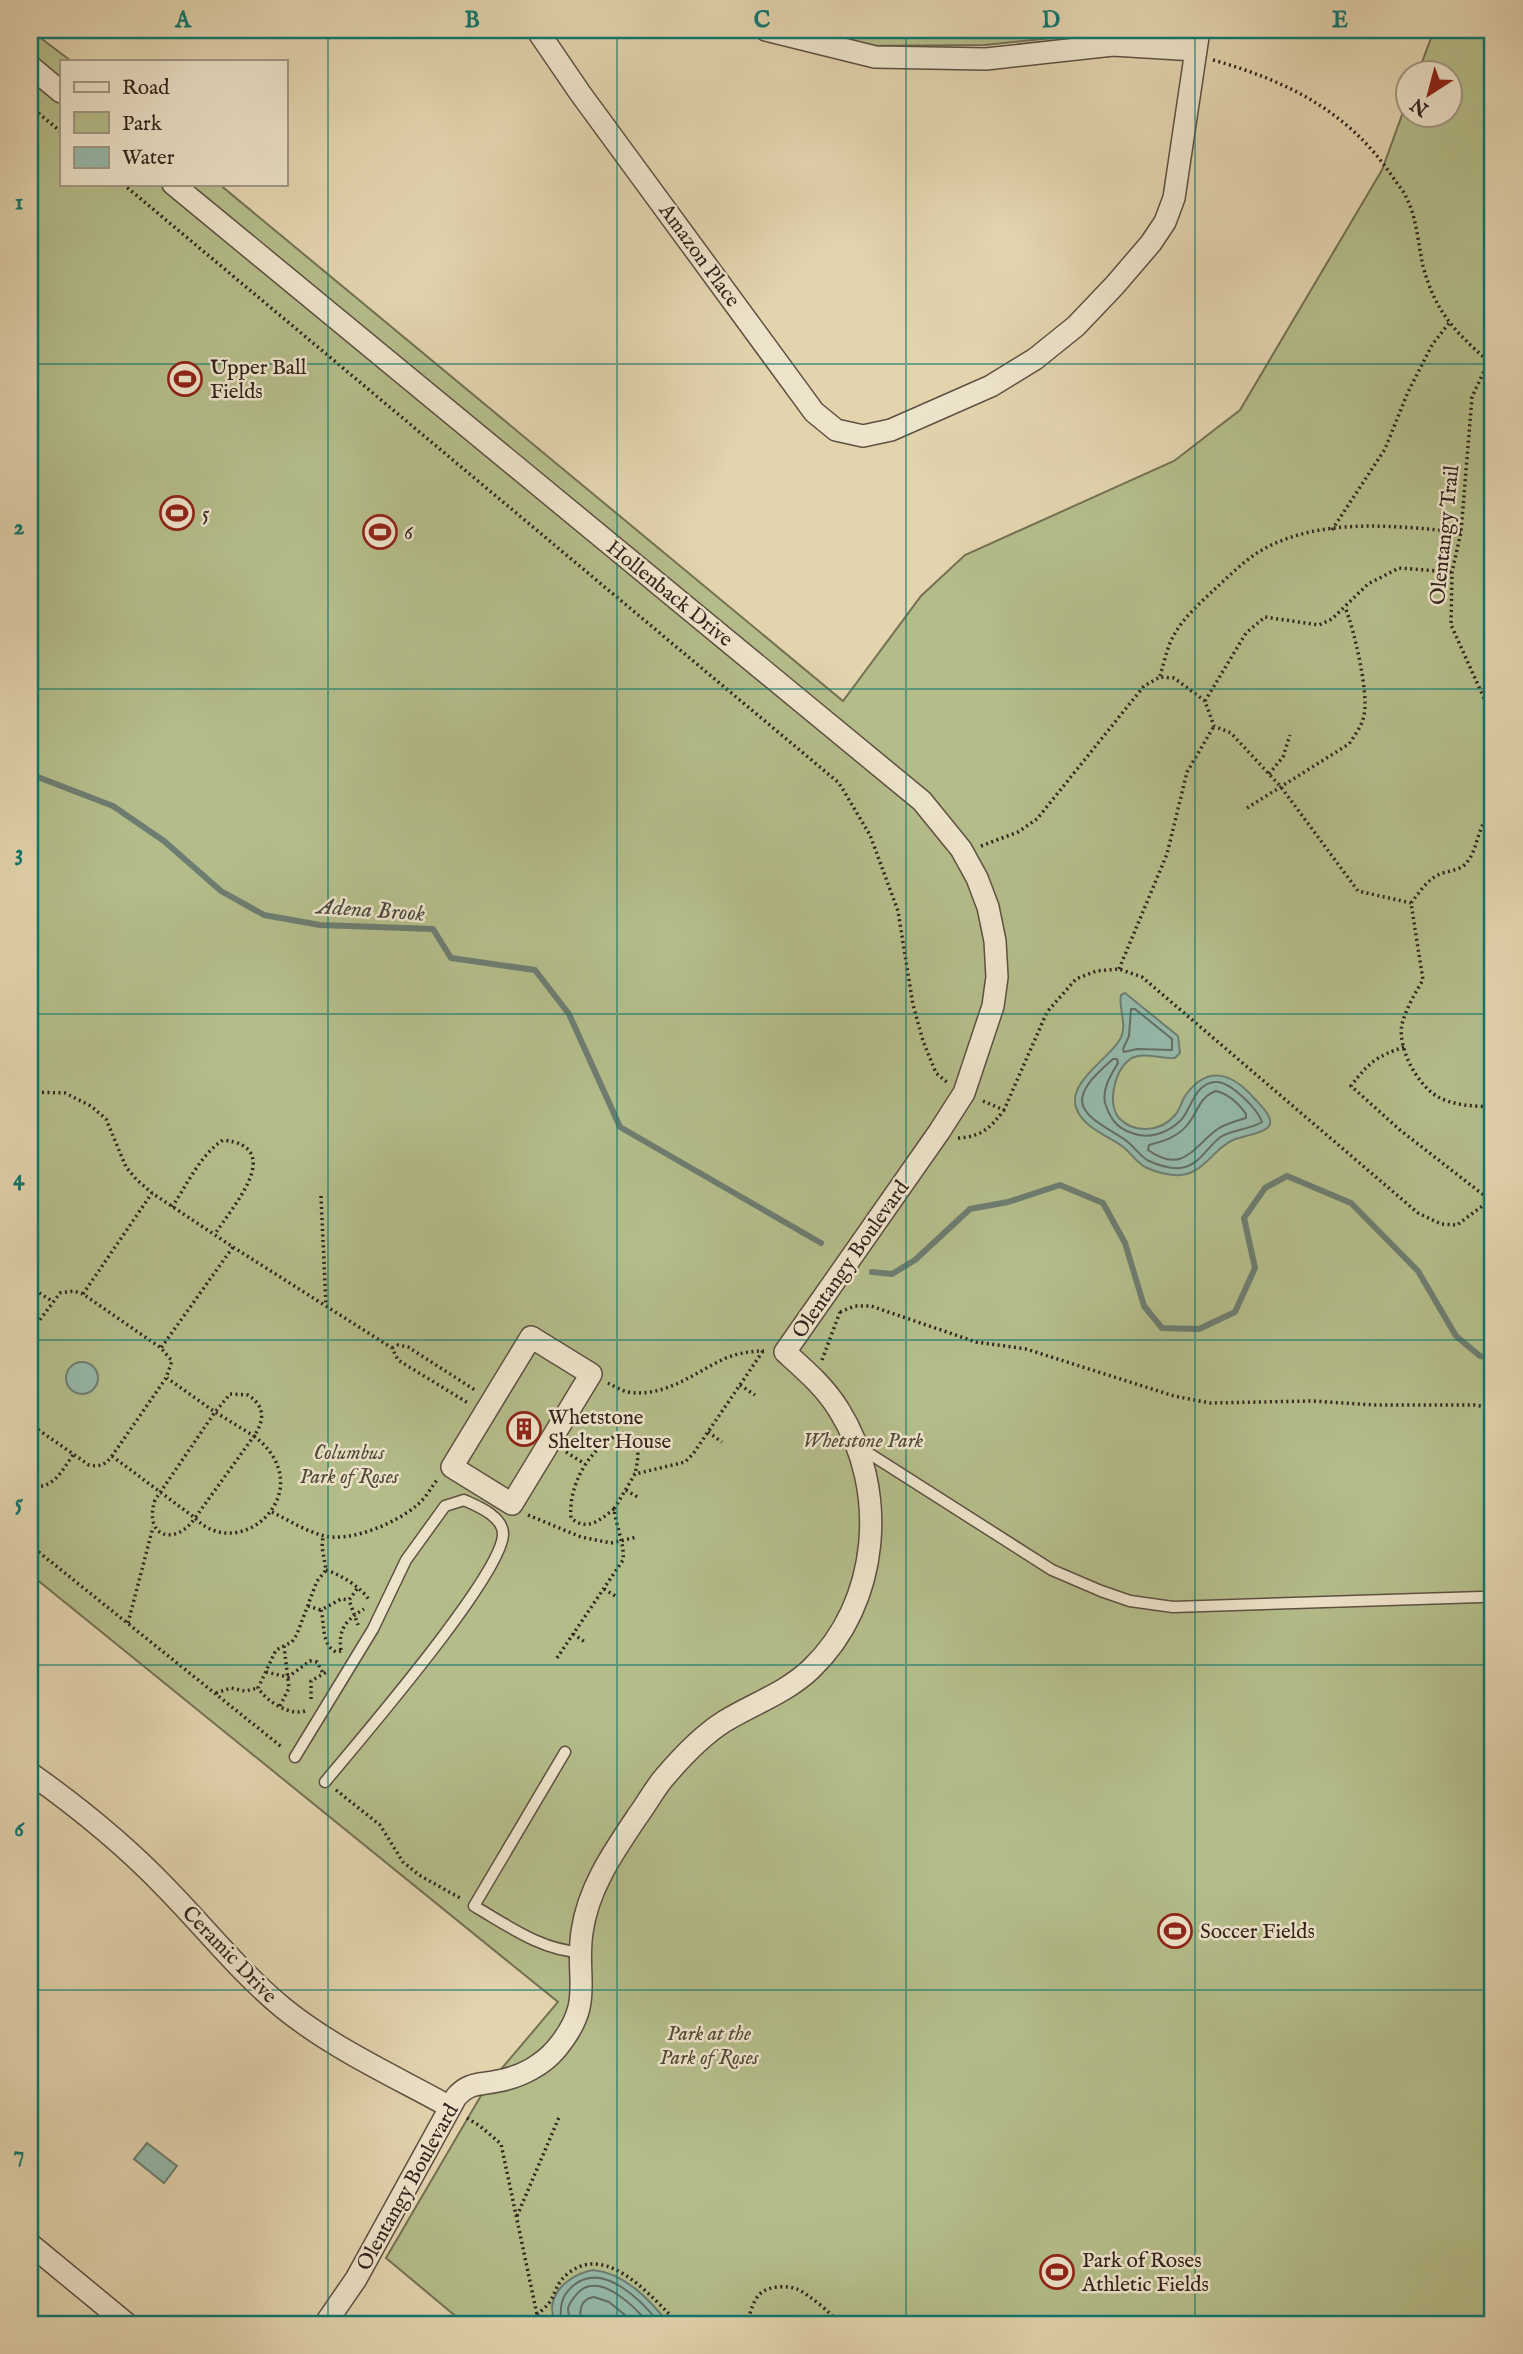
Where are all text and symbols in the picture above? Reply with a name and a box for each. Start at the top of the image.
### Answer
text: A [174,6,192,35]
text: B [464,6,480,35]
text: C [754,6,771,35]
text: D [1042,6,1060,35]
text: E [1332,6,1348,35]
legend [60,60,287,186]
north arrow [1394,60,1464,130]
text: Road [122,75,170,102]
text: N [1406,91,1435,121]
text: Park [122,111,163,138]
text: Water [122,145,175,172]
text: 1 [15,188,23,217]
street label: Amazon Place [651,198,746,313]
place label: Upper Ball Fields [210,355,307,406]
sports icon: Upper Ball Fields [166,360,204,398]
street label: Olentangy Trail [1425,464,1466,606]
sports icon: 5 [158,494,196,532]
place label: 5 [202,501,210,528]
text: 2 [14,513,25,542]
sports icon: 6 [361,513,399,551]
place label: 6 [404,520,414,547]
street label: Hollenback Drive [600,535,738,654]
text: 3 [15,839,23,868]
water label: Adena Brook [314,892,426,929]
text: 4 [13,1164,25,1193]
street label: Olentangy Boulevard [787,1175,916,1344]
place label: Whetstone Shelter House [548,1405,672,1456]
building icon: Whetstone Shelter House [505,1410,543,1448]
park label: Whetstone Park [803,1428,924,1455]
park label: Columbus Park of Roses [299,1440,400,1491]
text: 5 [15,1489,24,1518]
text: 6 [14,1815,25,1844]
street label: Ceramic Drive [176,1900,283,2010]
sports icon: Soccer Fields [1156,1912,1194,1950]
place label: Soccer Fields [1200,1919,1315,1946]
park label: Park at the Park of Roses [659,2021,760,2072]
street label: Olentangy Boulevard [351,2099,466,2276]
text: 7 [14,2140,24,2169]
place label: Park of Roses Athletic Fields [1081,2248,1209,2299]
sports icon: Park of Roses Athletic Fields [1038,2253,1076,2291]

